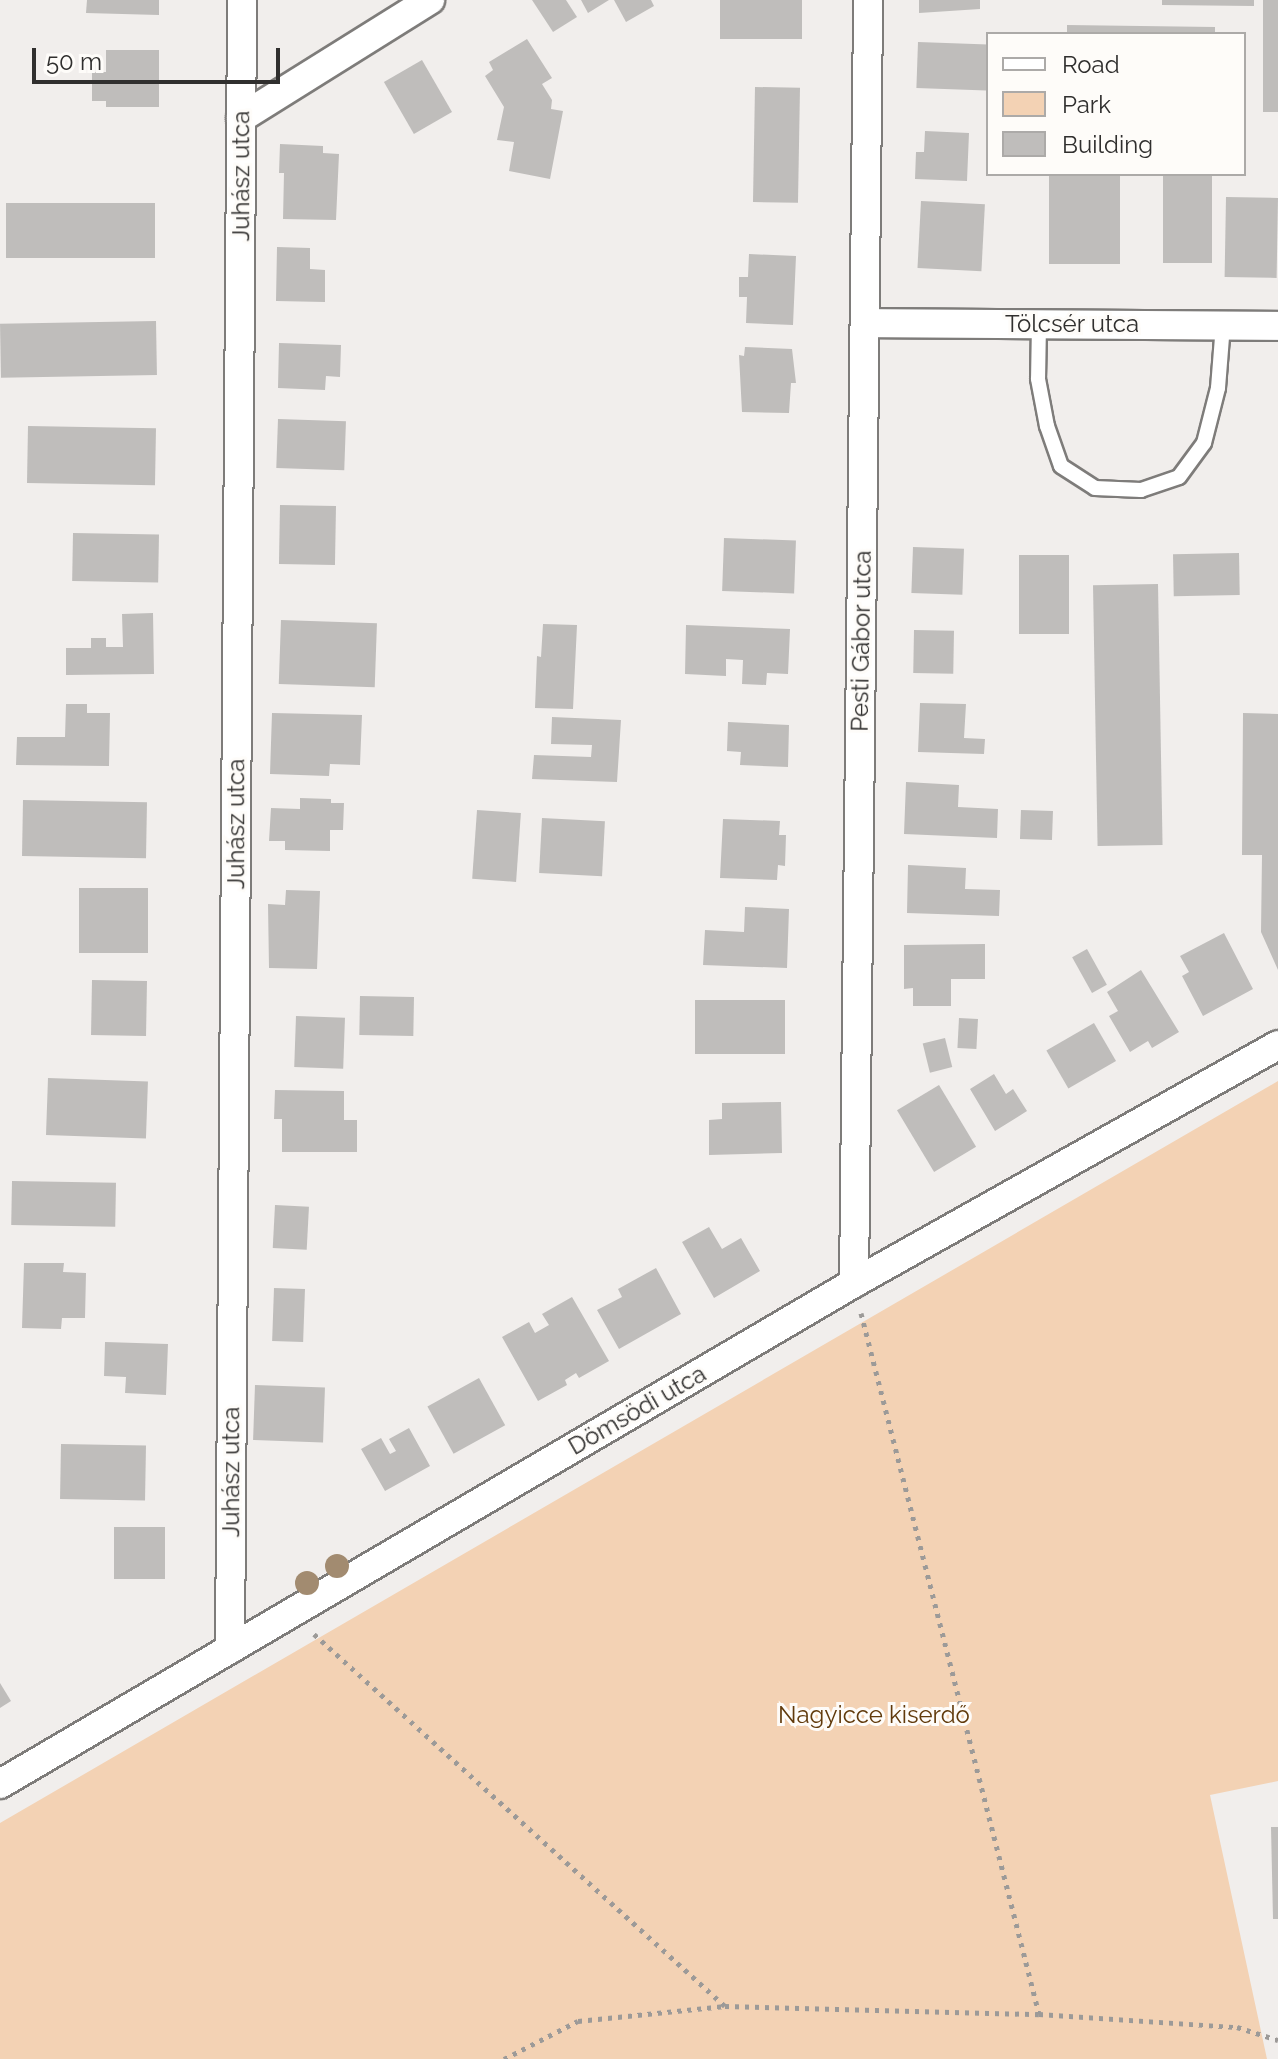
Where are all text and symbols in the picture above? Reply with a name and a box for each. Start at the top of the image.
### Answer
scale bar [36,32,284,82]
legend [986,32,1246,176]
text: 50 m [46,47,102,76]
text: Road [1062,50,1120,79]
text: Park [1062,90,1111,119]
street label: Juhász utca [227,111,255,241]
text: Building [1062,130,1153,159]
street label: Tölcsér utca [1005,310,1139,338]
street label: Pesti Gábor utca [845,550,877,732]
street label: Juhász utca [222,759,250,889]
street label: Dömsödi utca [563,1359,711,1461]
street label: Juhász utca [217,1407,245,1537]
park label: Nagyicce kiserdő [778,1701,970,1729]

